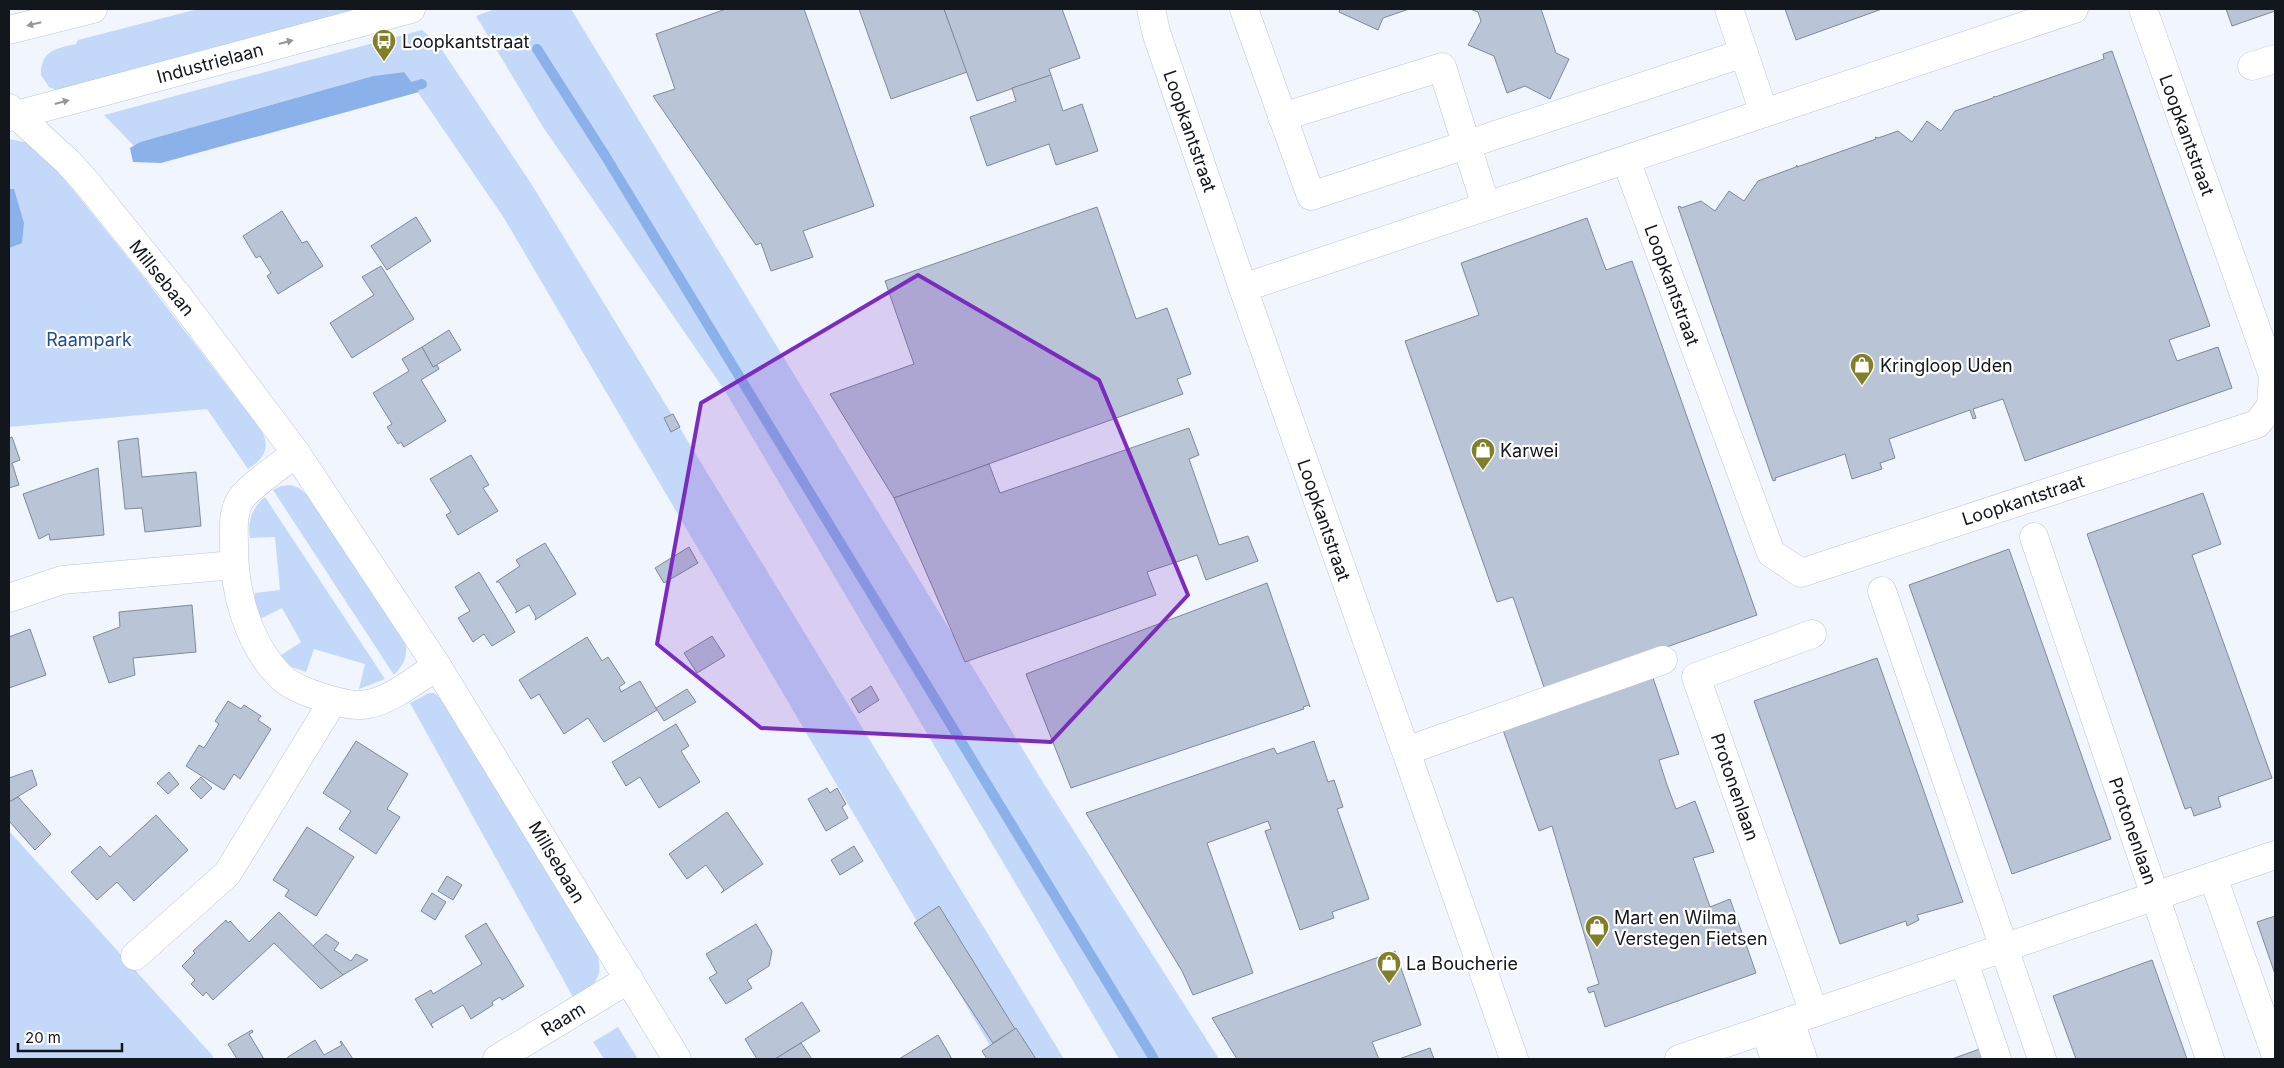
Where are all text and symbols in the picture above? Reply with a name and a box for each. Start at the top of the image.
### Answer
one-way arrow [26,20,41,28]
bus stop icon: Loopkantstraat [371,28,397,62]
place label: Loopkantstraat [402,31,530,52]
one-way arrow [279,38,294,46]
street label: Industrielaan [154,39,266,87]
street label: Loopkantstraat [1159,67,1221,195]
street label: Loopkantstraat [2155,72,2219,199]
one-way arrow [54,98,69,106]
street label: Loopkantstraat [1640,222,1704,349]
street label: Millsebaan [125,236,199,320]
park label: Raampark [46,329,132,350]
shop icon: Kringloop Uden [1849,352,1875,386]
place label: Kringloop Uden [1880,355,2013,376]
shop icon: Karwei [1470,437,1496,471]
place label: Karwei [1500,440,1558,461]
street label: Loopkantstraat [1293,456,1355,584]
street label: Loopkantstraat [1959,470,2087,530]
street label: Protonenlaan [1707,731,1763,843]
street label: Protonenlaan [2105,775,2161,887]
street label: Millsebaan [524,817,590,907]
place label: Mart en Wilma Verstegen Fietsen [1614,907,1768,949]
shop icon: Mart en Wilma Verstegen Fietsen [1584,914,1610,948]
shop icon: La Boucherie [1376,950,1402,984]
place label: La Boucherie [1406,953,1518,974]
street label: Raam [537,998,589,1040]
scale bar [18,1020,121,1052]
text: 20 m [25,1028,61,1047]

